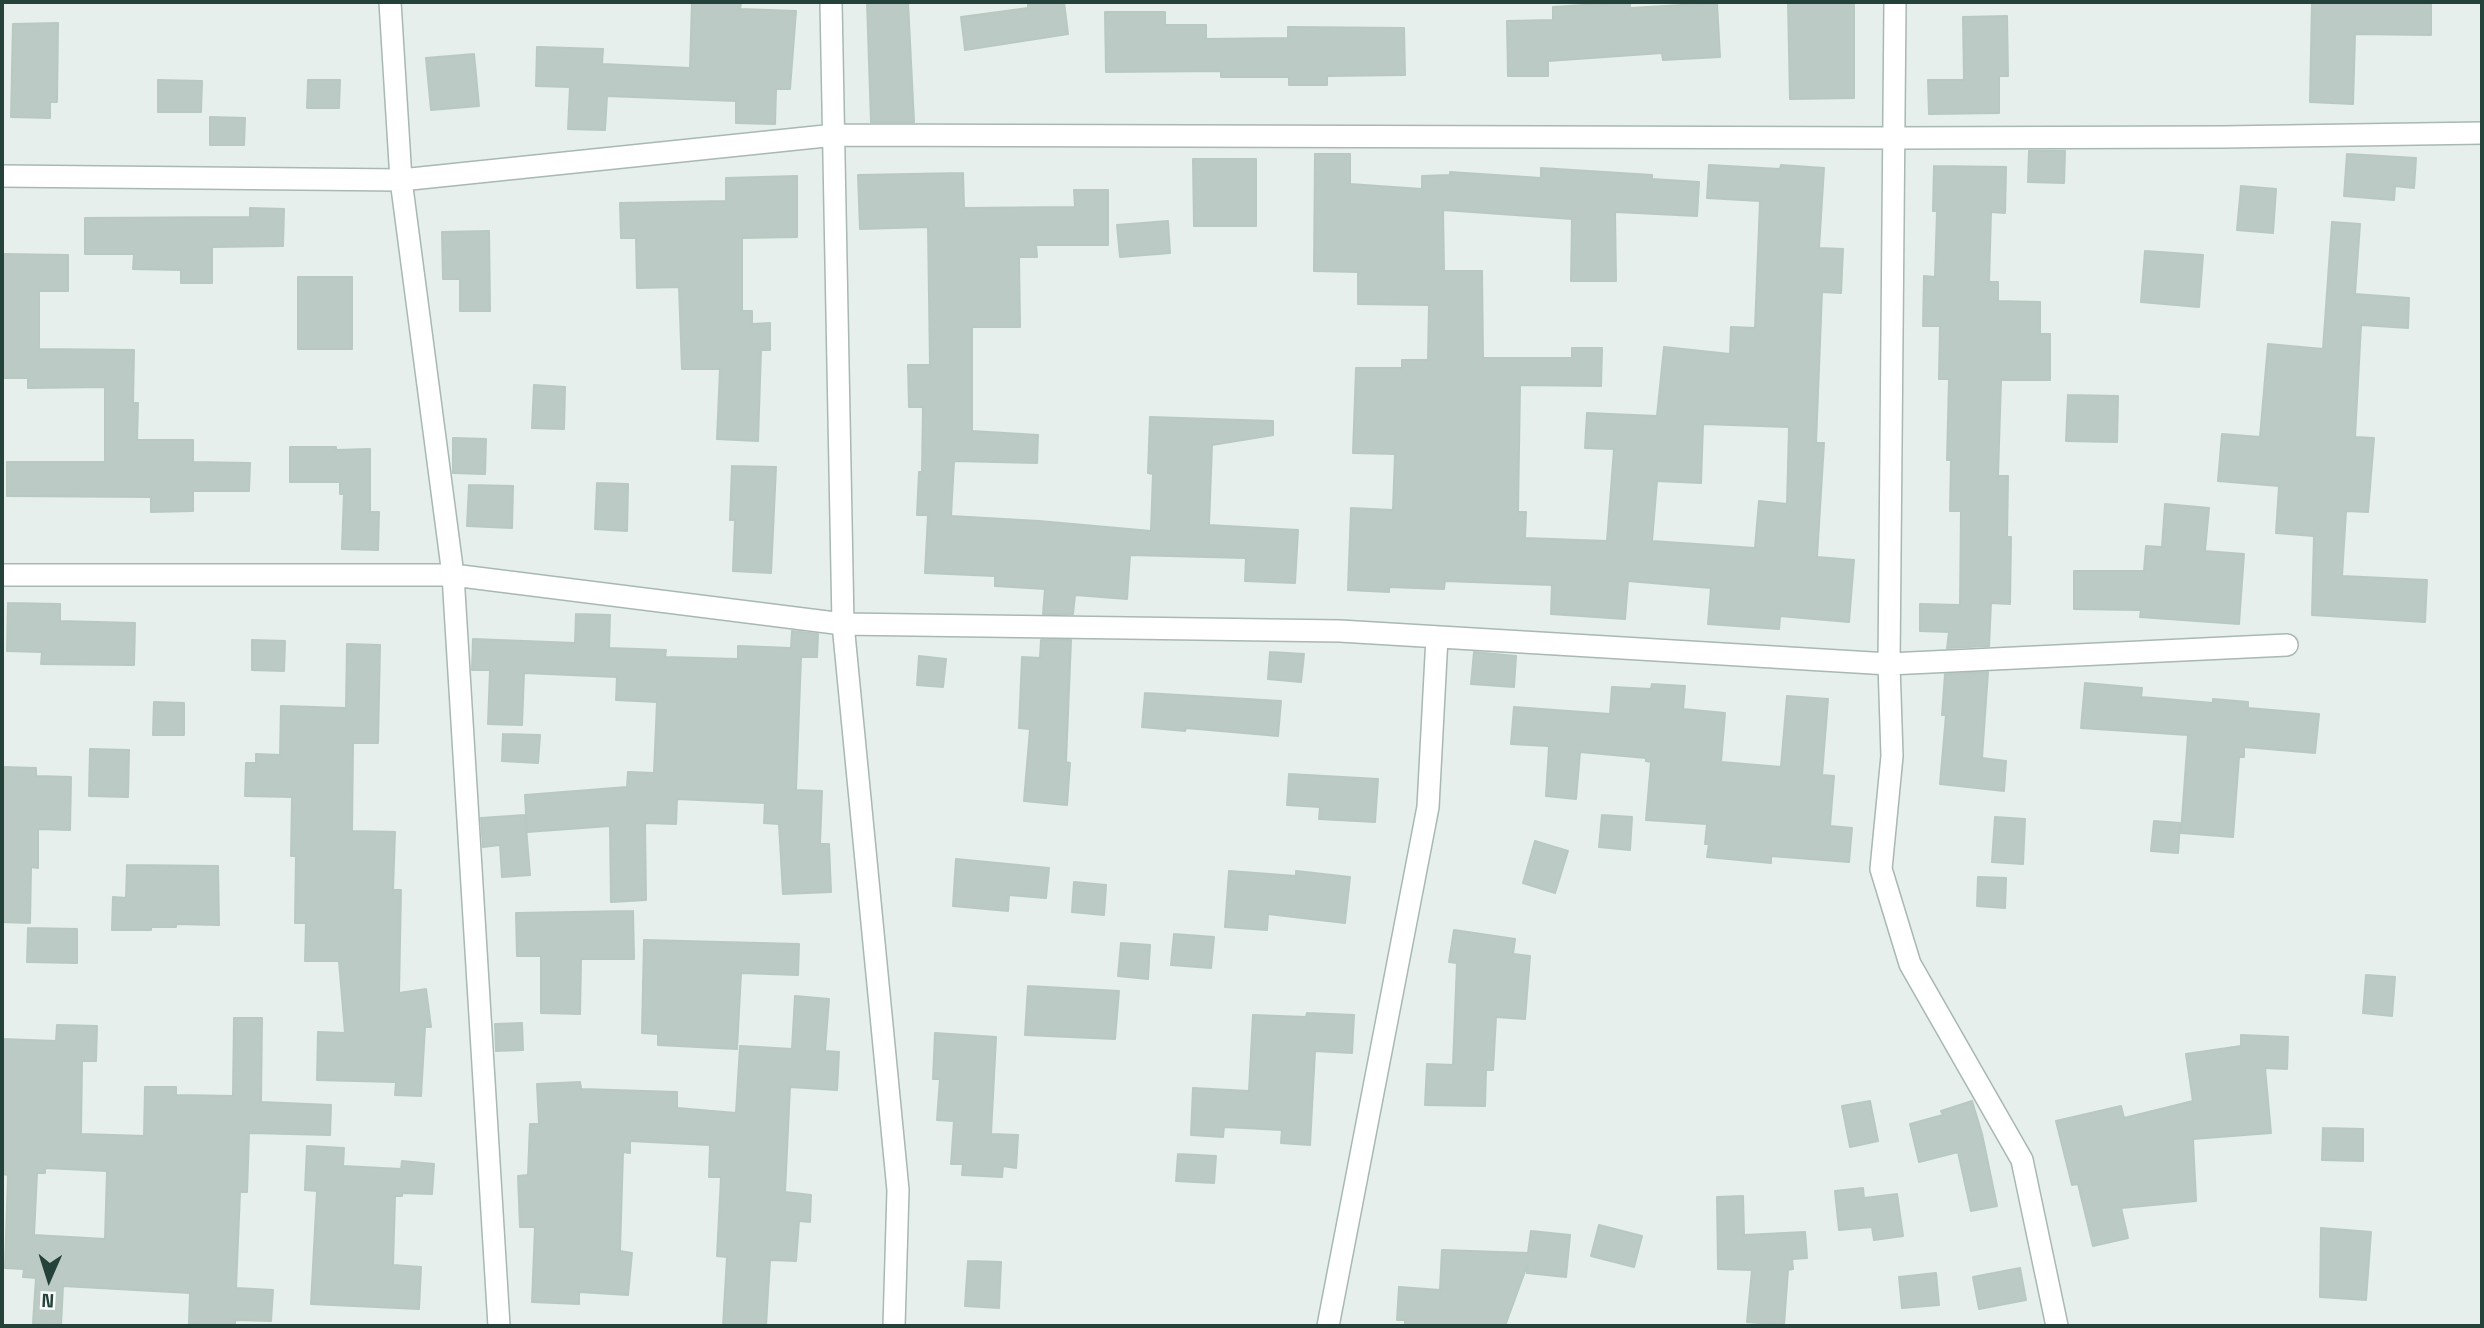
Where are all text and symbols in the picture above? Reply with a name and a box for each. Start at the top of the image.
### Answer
north arrow [14,1244,84,1314]
text: N [41,1288,55,1313]

